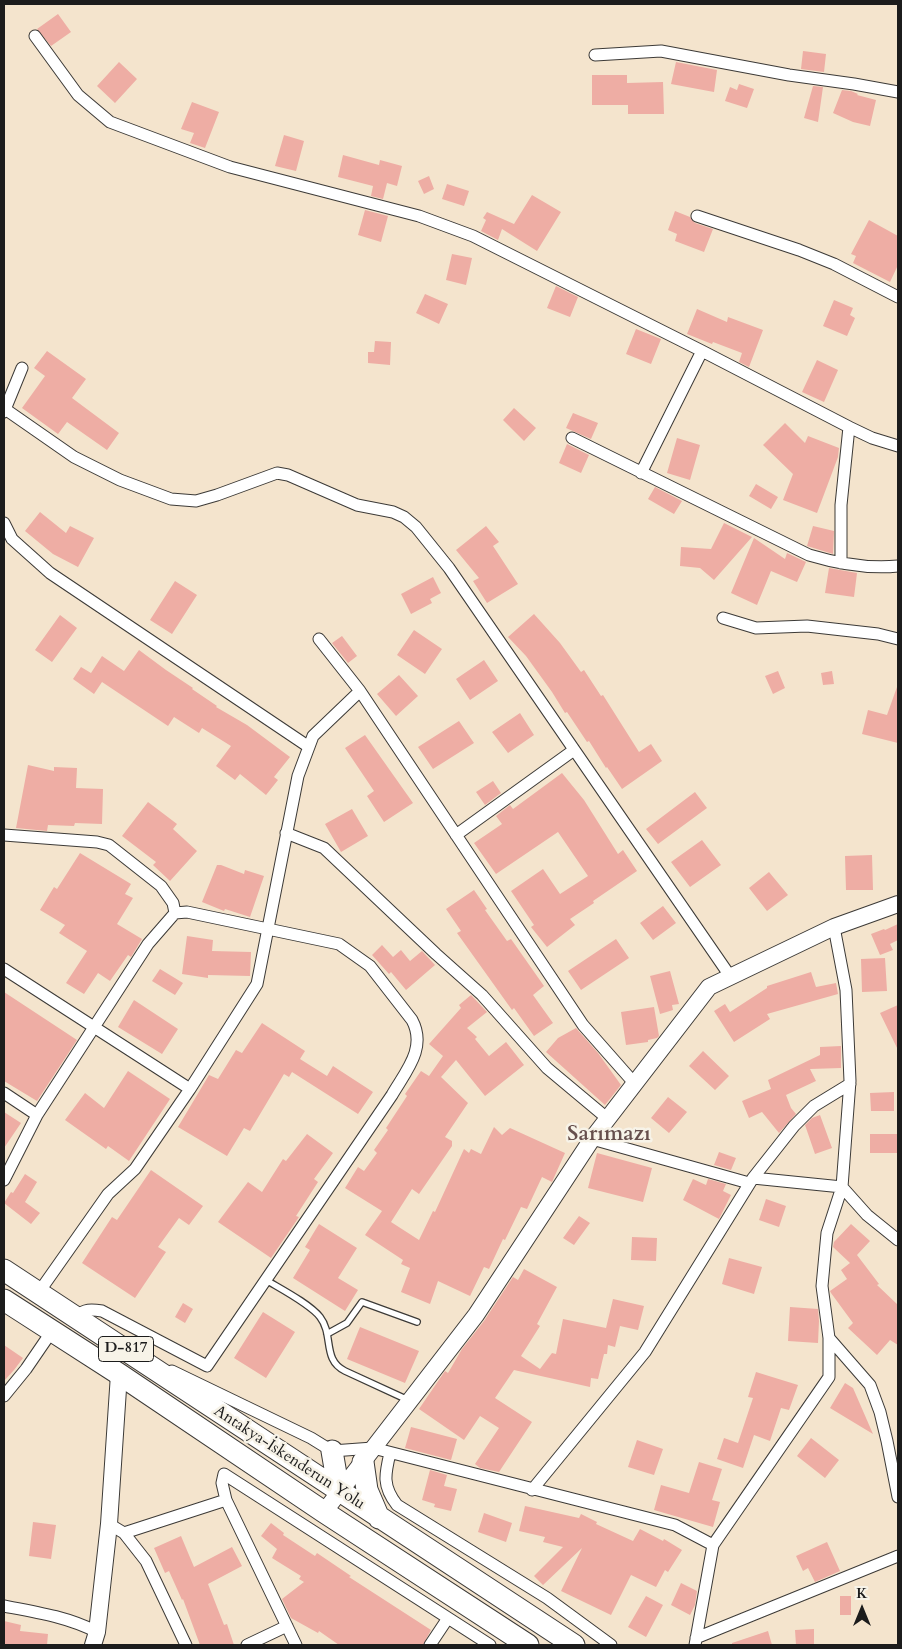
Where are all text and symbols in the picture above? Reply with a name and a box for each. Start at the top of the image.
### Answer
district label: Sarımazı [567,1122,651,1148]
road number: D-817 [98,1336,154,1362]
street label: Antakya-İskenderun Yolu [210,1402,368,1514]
north arrow [837,1584,887,1634]
text: K [856,1584,868,1603]

